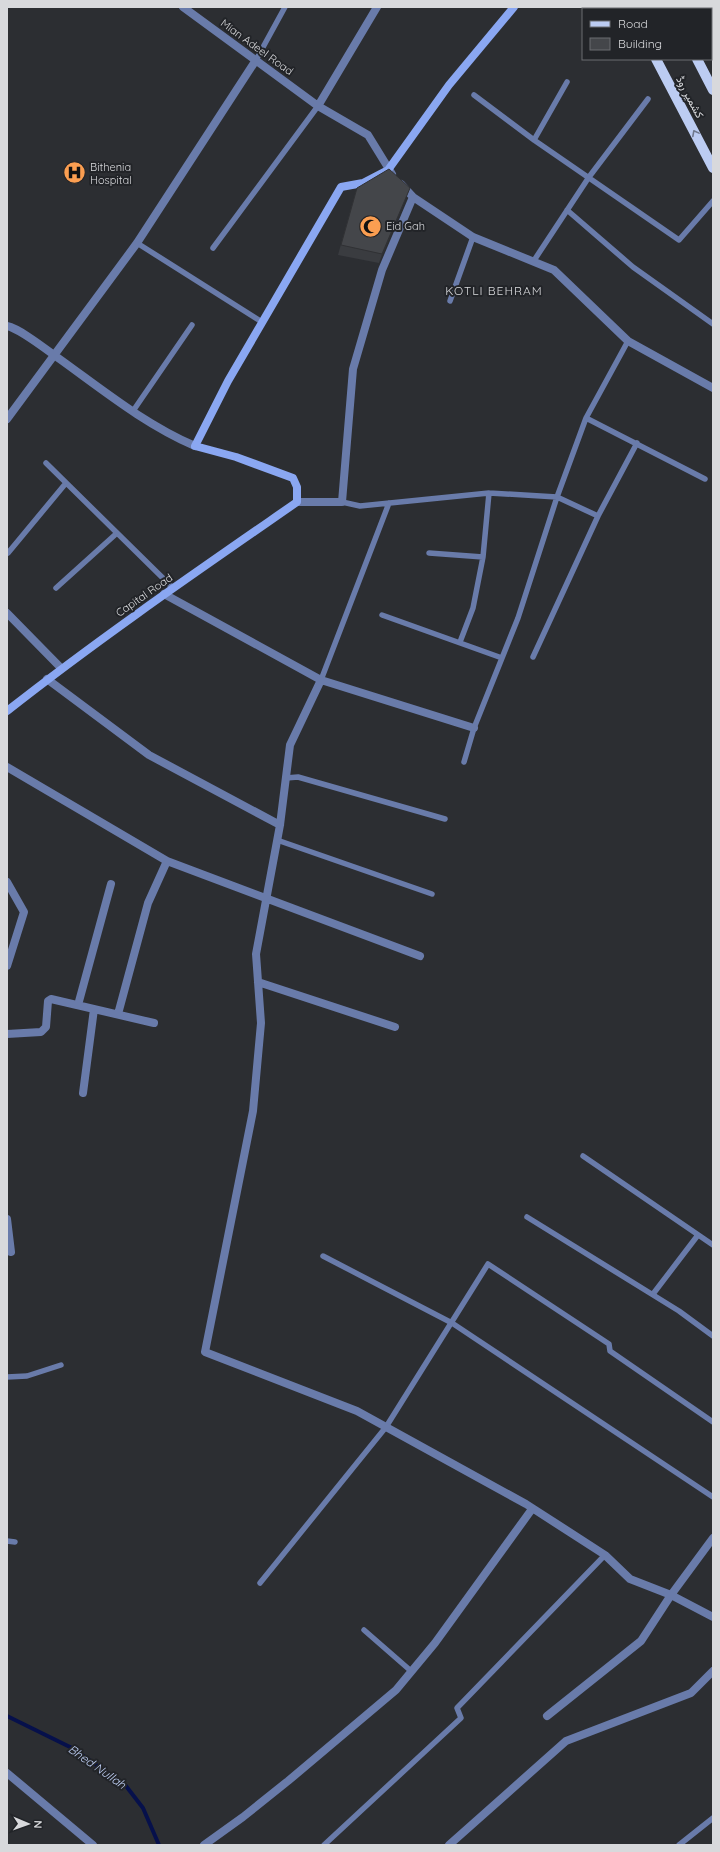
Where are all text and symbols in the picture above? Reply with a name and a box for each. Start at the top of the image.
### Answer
legend [582,8,712,60]
street label: Mian Adeel Road [218,16,296,78]
text: Road [618,16,648,31]
text: Building [618,36,662,51]
street label: کشمیر روڈ [673,73,707,121]
one-way arrow [692,130,700,137]
hospital icon: Bithenia Hospital [62,160,88,186]
place label: Bithenia Hospital [90,160,132,187]
mosque icon: Eid Gah [357,213,383,239]
place label: Eid Gah [386,219,425,233]
district label: KOTLI BEHRAM [445,283,543,298]
street label: Capital Road [113,570,175,620]
water label: Bhed Nullah [66,1741,129,1792]
north arrow [8,1804,48,1844]
text: N [31,1820,45,1829]

